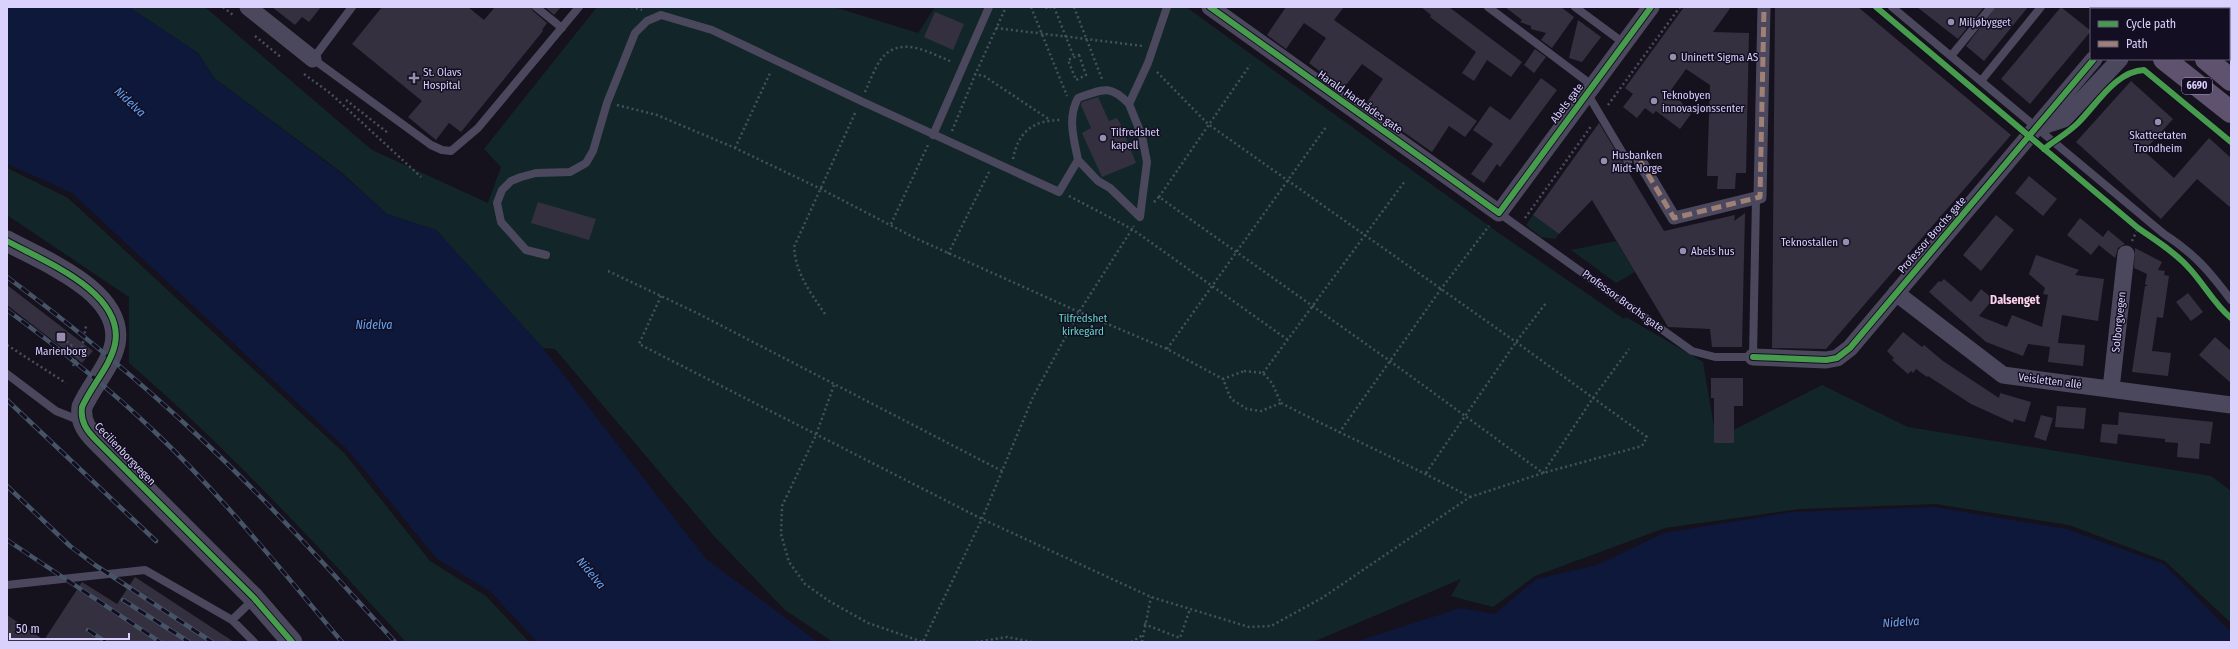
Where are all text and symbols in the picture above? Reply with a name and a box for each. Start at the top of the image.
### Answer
legend [2090,8,2230,60]
place label: Miljøbygget [1959,16,2011,29]
marker: Miljøbygget [1946,17,1956,27]
text: Cycle path [2126,17,2176,31]
text: Path [2126,37,2148,51]
place label: Uninett Sigma AS [1681,51,1759,64]
marker: Uninett Sigma AS [1668,52,1678,62]
place label: St. Olavs Hospital [423,66,462,92]
street label: Harald Hardrådes gate [1315,68,1405,136]
marker: St. Olavs Hospital [408,72,420,84]
road number: 6690 [2182,78,2212,94]
street label: Abels gate [1548,81,1586,125]
water label: Nidelva [112,84,148,120]
place label: Teknobyen innovasjonssenter [1662,89,1745,115]
marker: Teknobyen innovasjonssenter [1649,96,1659,106]
marker: Skatteetaten Trondheim [2153,117,2163,127]
place label: Tilfredshet kapell [1111,126,1160,152]
place label: Skatteetaten Trondheim [2129,129,2187,155]
marker: Tilfredshet kapell [1098,133,1108,143]
place label: Husbanken Midt-Norge [1612,149,1662,175]
marker: Husbanken Midt-Norge [1599,156,1609,166]
street label: Professor Brochs gate [1895,194,1969,276]
place label: Teknostallen [1781,236,1838,249]
marker: Teknostallen [1841,237,1851,247]
place label: Abels hus [1691,245,1735,258]
marker: Abels hus [1678,246,1688,256]
street label: Professor Brochs gate [1580,267,1666,335]
street label: Solborgvegen [2109,291,2129,353]
district label: Dalsenget [1990,293,2041,307]
park label: Tilfredshet kirkegård [1059,312,1108,338]
water label: Nidelva [356,318,392,332]
marker: Marienborg [55,331,67,343]
place label: Marienborg [35,345,88,358]
street label: Veisletten allé [2018,371,2082,391]
street label: Cecilienborgvegen [92,420,158,488]
water label: Nidelva [574,554,608,592]
water label: Nidelva [1882,614,1920,630]
scale bar [10,615,129,641]
text: 50 m [16,622,40,636]

